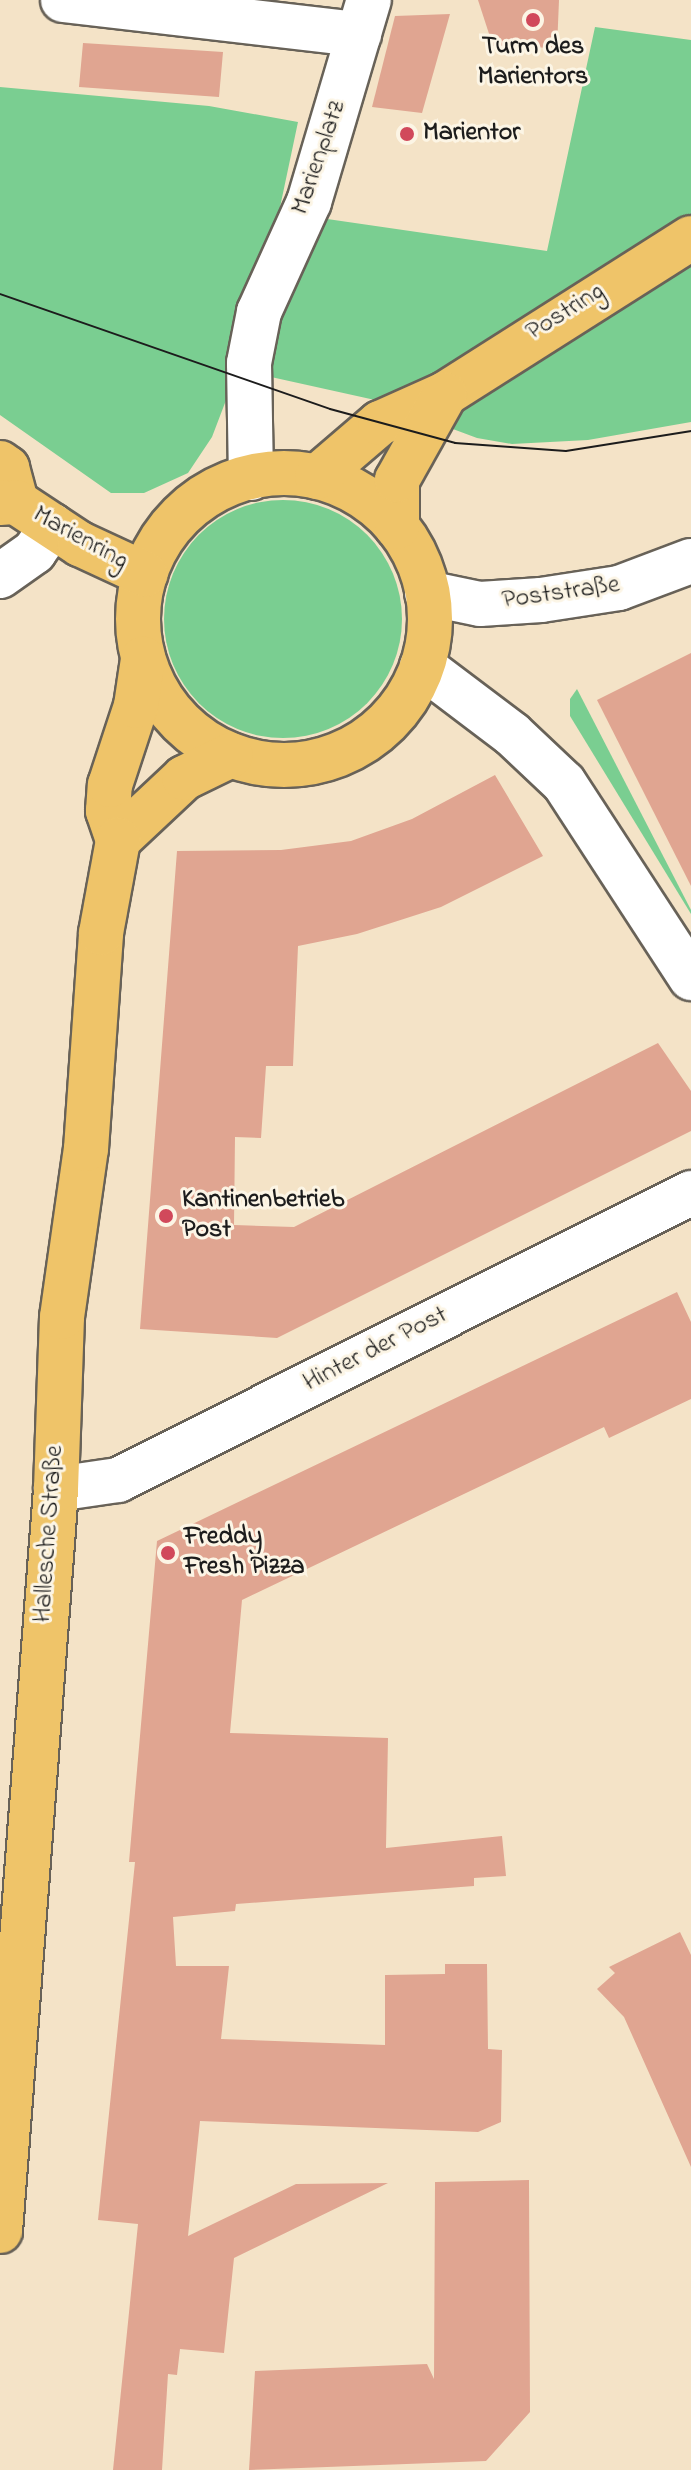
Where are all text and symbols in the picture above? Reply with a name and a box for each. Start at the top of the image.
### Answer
marker: Turm des Marientors [524,11,542,29]
place label: Turm des Marientors [478,32,588,94]
street label: Marienplatz [286,97,354,219]
place label: Marientor [423,118,520,150]
marker: Marientor [398,125,416,143]
street label: Postring [521,277,611,349]
street label: Marienring [27,500,133,578]
street label: Poststraße [500,570,622,618]
place label: Kantinenbetrieb Post [182,1185,344,1246]
marker: Kantinenbetrieb Post [157,1207,175,1225]
street label: Hinter der Post [299,1300,453,1400]
street label: Hallesche Straße [28,1444,72,1624]
place label: Freddy Fresh Pizza [184,1522,305,1584]
marker: Freddy Fresh Pizza [159,1544,177,1562]

